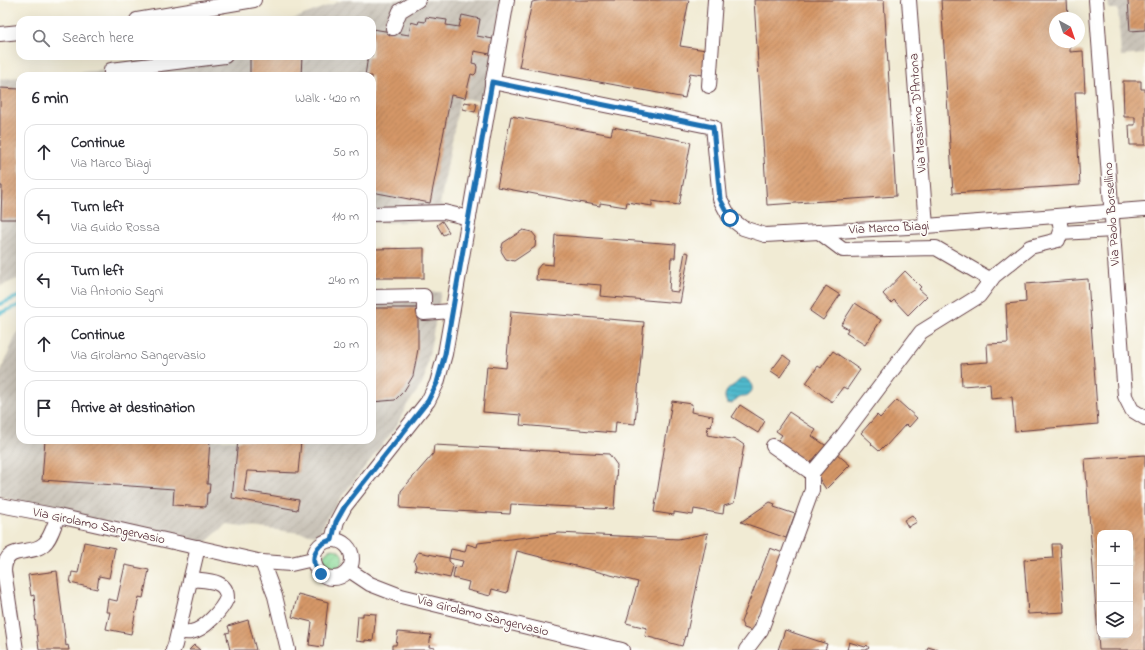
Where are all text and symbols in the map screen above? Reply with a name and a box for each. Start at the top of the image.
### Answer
north arrow [1049,12,1085,48]
search box [16,16,376,60]
icon: search [30,27,52,49]
text: Search here [62,27,134,49]
street label: Via Massimo D'Antona [904,53,932,174]
text: 6 min [32,86,68,111]
text: Walk · 420 m [295,89,360,108]
text: Continue [71,132,125,154]
icon: ahead [33,141,55,163]
text: 50 m [333,143,359,162]
text: Via Marco Biagi [71,154,151,173]
street label: Via Paolo Borsellino [1099,161,1125,267]
text: Turn left [71,196,124,218]
icon: left [33,205,55,227]
text: 110 m [332,207,359,226]
route start [721,209,739,227]
street label: Via Marco Biagi [847,216,930,241]
text: Via Guido Rossa [71,218,160,237]
text: Turn left [71,260,124,282]
icon: left [33,269,55,291]
text: 240 m [328,271,359,290]
text: Via Antonio Segni [71,282,163,301]
text: Continue [71,324,125,346]
icon: ahead [33,333,55,355]
text: 20 m [334,335,359,354]
text: Via Girolamo Sangervasio [71,346,206,365]
icon: arrive [33,397,55,419]
text: Arrive at destination [71,397,195,419]
street label: Via Girolamo Sangervasio [30,502,167,550]
map controls [1097,530,1133,638]
button: + [1097,530,1133,566]
route end [312,565,330,583]
button: − [1097,566,1133,602]
street label: Via Girolamo Sangervasio [414,590,551,643]
button: layers [1097,602,1133,638]

